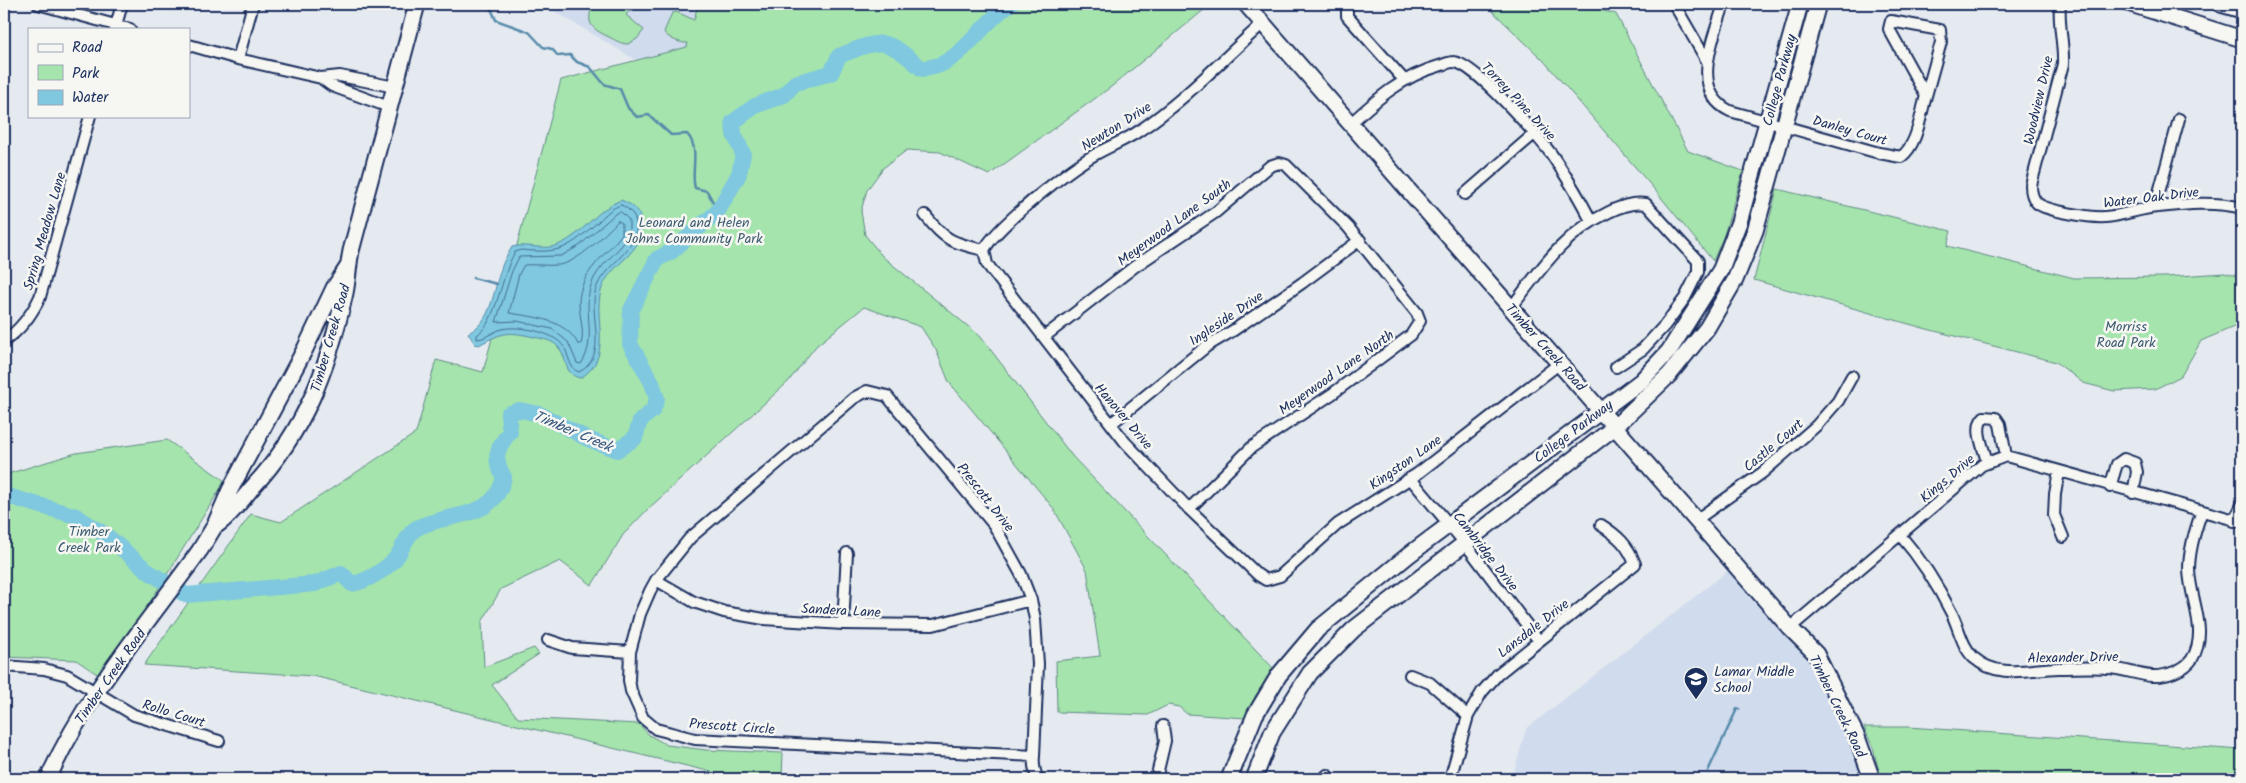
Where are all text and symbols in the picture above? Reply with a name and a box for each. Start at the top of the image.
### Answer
legend [28,28,190,118]
street label: College Parkway [1757,31,1803,129]
text: Road [72,36,103,60]
street label: Woodview Drive [2018,53,2060,147]
street label: Torrey Pine Drive [1476,57,1561,147]
text: Park [72,62,100,86]
text: Water [72,86,109,110]
street label: Newton Drive [1077,96,1157,157]
street label: Danley Court [1810,110,1890,152]
street label: Spring Meadow Lane [18,169,73,293]
street label: Meyerwood Lane South [1113,174,1236,272]
street label: Water Oak Drive [2102,181,2201,215]
park label: Leonard and Helen Johns Community Park [626,212,763,250]
street label: Timber Creek Road [305,281,357,395]
street label: Ingleside Drive [1185,285,1269,352]
street label: Timber Creek Road [1500,299,1591,397]
park label: Morriss Road Park [2096,316,2156,354]
street label: Meyerwood Lane North [1274,325,1399,421]
street label: Hanover Drive [1089,378,1158,455]
street label: College Parkway [1529,394,1618,469]
water label: Timber Creek [529,405,618,460]
street label: Castle Court [1739,413,1809,478]
street label: Kingston Lane [1365,429,1447,496]
street label: Kings Drive [1915,449,1981,509]
street label: Prescott Drive [951,458,1020,538]
street label: Cambridge Drive [1447,507,1524,597]
park label: Timber Creek Park [57,521,121,559]
street label: Lansdale Drive [1493,593,1575,664]
street label: Sandera Lane [801,598,882,624]
street label: Timber Creek Road [70,624,152,729]
street label: Alexander Drive [2027,646,2119,670]
street label: Timber Creek Road [1803,651,1872,762]
place label: Lamar Middle School [1714,661,1795,699]
school or university icon: Lamar Middle School [1683,666,1709,700]
street label: Rollo Court [139,694,208,734]
street label: Prescott Circle [688,713,776,741]

